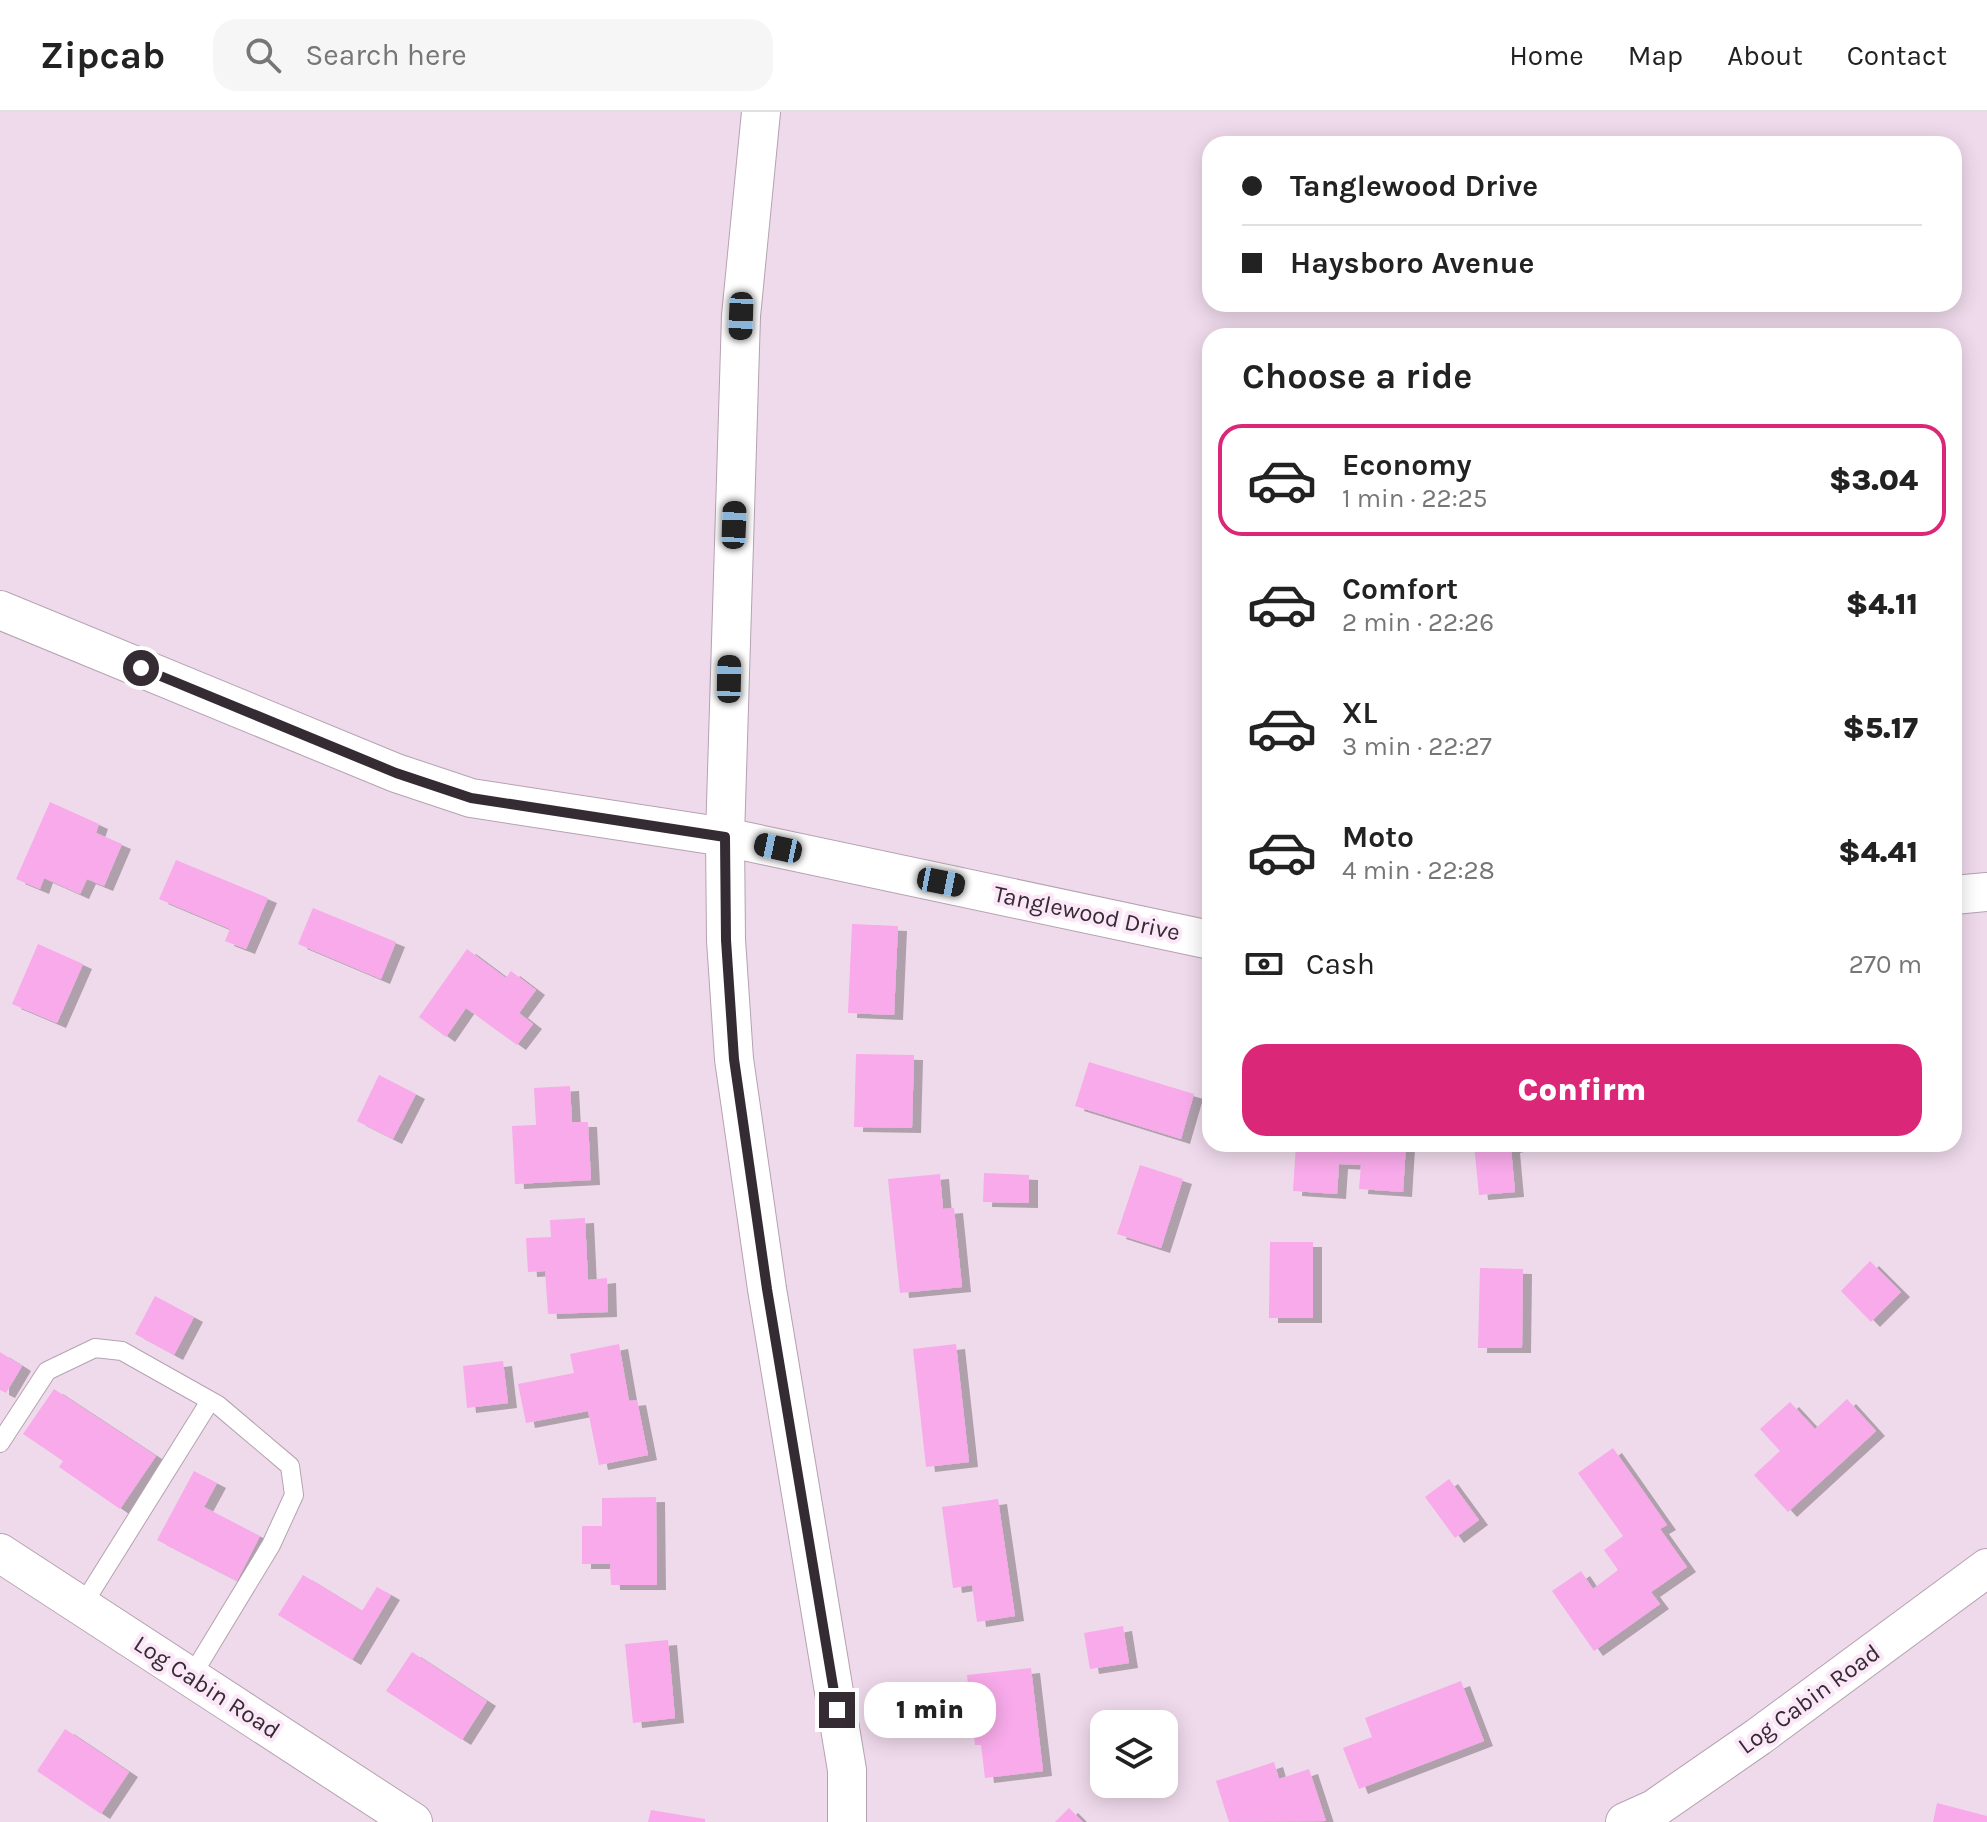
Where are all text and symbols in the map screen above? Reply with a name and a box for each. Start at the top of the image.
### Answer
search box [213,19,773,91]
text: Zipcab [40,33,165,78]
icon: search [241,33,285,77]
text: Search here [305,37,467,73]
text: Home [1509,39,1584,72]
text: Map [1628,39,1683,72]
text: About [1727,39,1803,72]
text: Contact [1847,39,1947,72]
text: Tanglewood Drive [1290,168,1538,204]
text: Haysboro Avenue [1290,245,1534,281]
car [728,292,754,340]
text: Choose a ride [1242,355,1472,397]
icon: car [1246,444,1318,516]
text: Economy [1342,447,1472,483]
text: $3.04 [1829,462,1918,498]
text: 1 min · 22:25 [1342,483,1487,514]
car [721,501,747,549]
icon: car [1246,568,1318,640]
text: Comfort [1342,571,1458,607]
text: $4.11 [1846,586,1918,622]
text: 2 min · 22:26 [1342,607,1494,638]
route start [123,650,159,686]
car [717,655,741,703]
icon: car [1246,692,1318,764]
text: XL [1342,695,1377,731]
text: $5.17 [1843,710,1918,746]
text: 3 min · 22:27 [1342,731,1492,762]
icon: car [1246,816,1318,888]
text: Moto [1342,819,1414,855]
car [752,831,804,865]
text: $4.41 [1838,834,1918,870]
text: 4 min · 22:28 [1342,855,1495,886]
car [915,866,967,898]
street label: Tanglewood Drive [991,880,1183,946]
icon: cash [1242,942,1286,986]
text: Cash [1306,946,1375,982]
text: 270 m [1849,949,1922,980]
button: Confirm [1242,1044,1922,1136]
street label: Log Cabin Road [129,1629,285,1745]
street label: Log Cabin Road [1733,1638,1885,1760]
callout: 1 min [865,1682,997,1738]
route end [819,1692,855,1728]
text: 1 min [896,1694,964,1725]
map controls [1090,1710,1178,1798]
button: layers [1090,1710,1178,1798]

